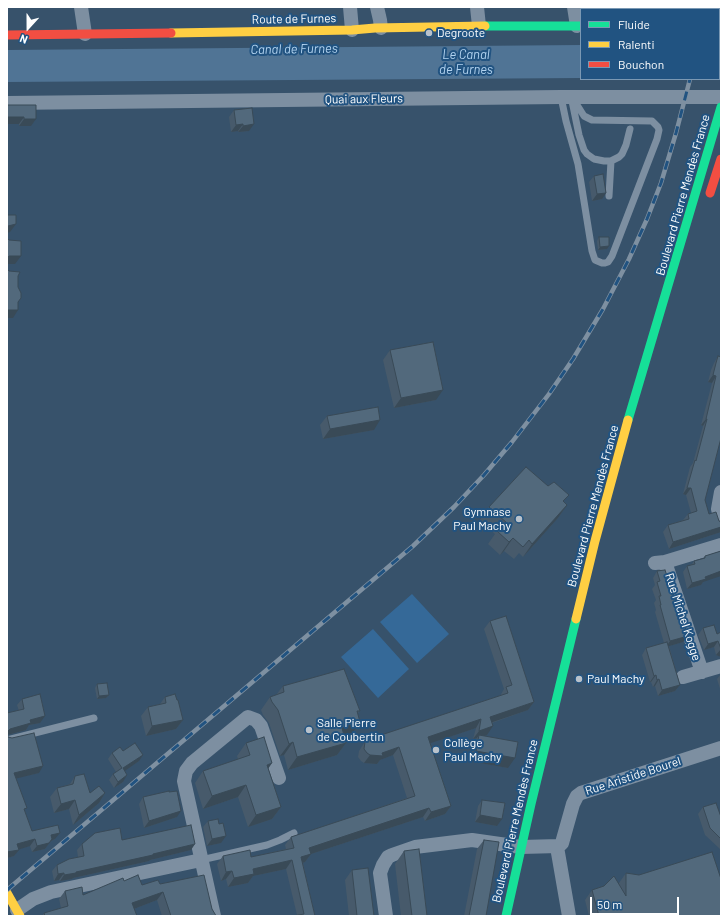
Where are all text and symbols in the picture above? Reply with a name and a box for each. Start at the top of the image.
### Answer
north arrow [8,8,48,48]
legend [580,8,720,80]
street label: Route de Furnes [252,11,336,27]
text: Fluide [618,17,650,31]
place label: Degroote [437,26,485,40]
marker: Degroote [424,28,434,38]
text: N [18,32,29,47]
text: Ralenti [618,37,655,51]
water label: Canal de Furnes [250,40,338,58]
water label: Le Canal de Furnes [439,47,493,78]
text: Bouchon [618,57,664,71]
street label: Quai aux Fleurs [325,91,403,107]
street label: Boulevard Pierre Mendès France [653,113,713,277]
street label: Boulevard Pierre Mendès France [564,423,622,589]
place label: Gymnase Paul Machy [453,505,511,533]
marker: Gymnase Paul Machy [514,514,524,524]
street label: Rue Michel Kogge [662,571,704,663]
place label: Paul Machy [587,672,645,686]
marker: Paul Machy [574,674,584,684]
place label: Salle Pierre de Coubertin [317,716,384,744]
marker: Salle Pierre de Coubertin [304,725,314,735]
place label: Collège Paul Machy [444,736,502,764]
street label: Boulevard Pierre Mendès France [489,738,541,904]
marker: Collège Paul Machy [431,745,441,755]
street label: Rue Aristide Bourel [583,754,683,798]
scale bar [592,889,681,915]
text: 50 m [597,897,622,911]

